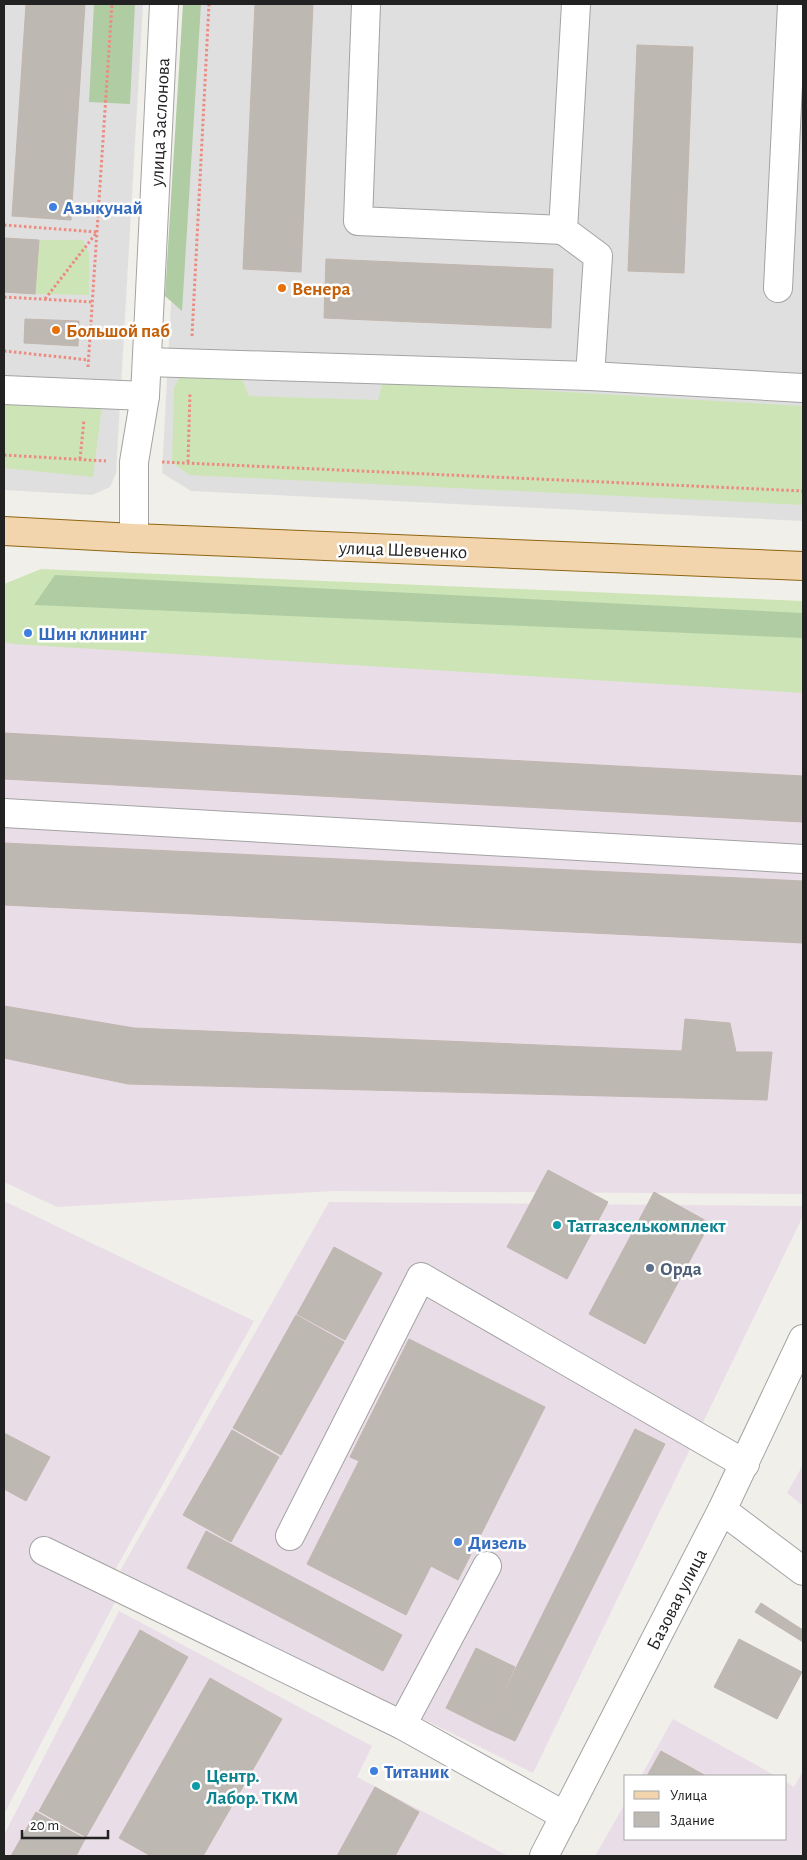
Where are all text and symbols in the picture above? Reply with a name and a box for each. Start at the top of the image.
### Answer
street label: улица Заслонова [148,57,173,188]
place label: Азыкунай [63,199,143,218]
marker: Азыкунай [47,201,59,213]
place label: Венера [292,280,350,299]
marker: Венера [276,282,288,294]
place label: Большой паб [66,322,170,341]
marker: Большой паб [50,324,62,336]
street label: улица Шевченко [337,539,467,562]
place label: Шин клининг [38,625,148,644]
marker: Шин клининг [22,627,34,639]
place label: Татгазселькомплект [567,1217,726,1236]
marker: Татгазселькомплект [551,1219,563,1231]
place label: Орда [660,1260,702,1279]
marker: Орда [644,1262,656,1274]
place label: Дизель [468,1534,527,1553]
marker: Дизель [452,1536,464,1548]
street label: Базовая улица [644,1546,711,1653]
place label: Титаник [384,1763,450,1782]
marker: Титаник [368,1765,380,1777]
place label: Центр. Лабор. ТКМ [206,1767,298,1808]
legend [624,1775,787,1840]
marker: Центр. Лабор. ТКМ [190,1780,202,1792]
text: Улица [670,1788,707,1803]
scale bar [22,1808,109,1840]
text: Здание [670,1813,715,1828]
text: 20 m [30,1818,59,1833]

